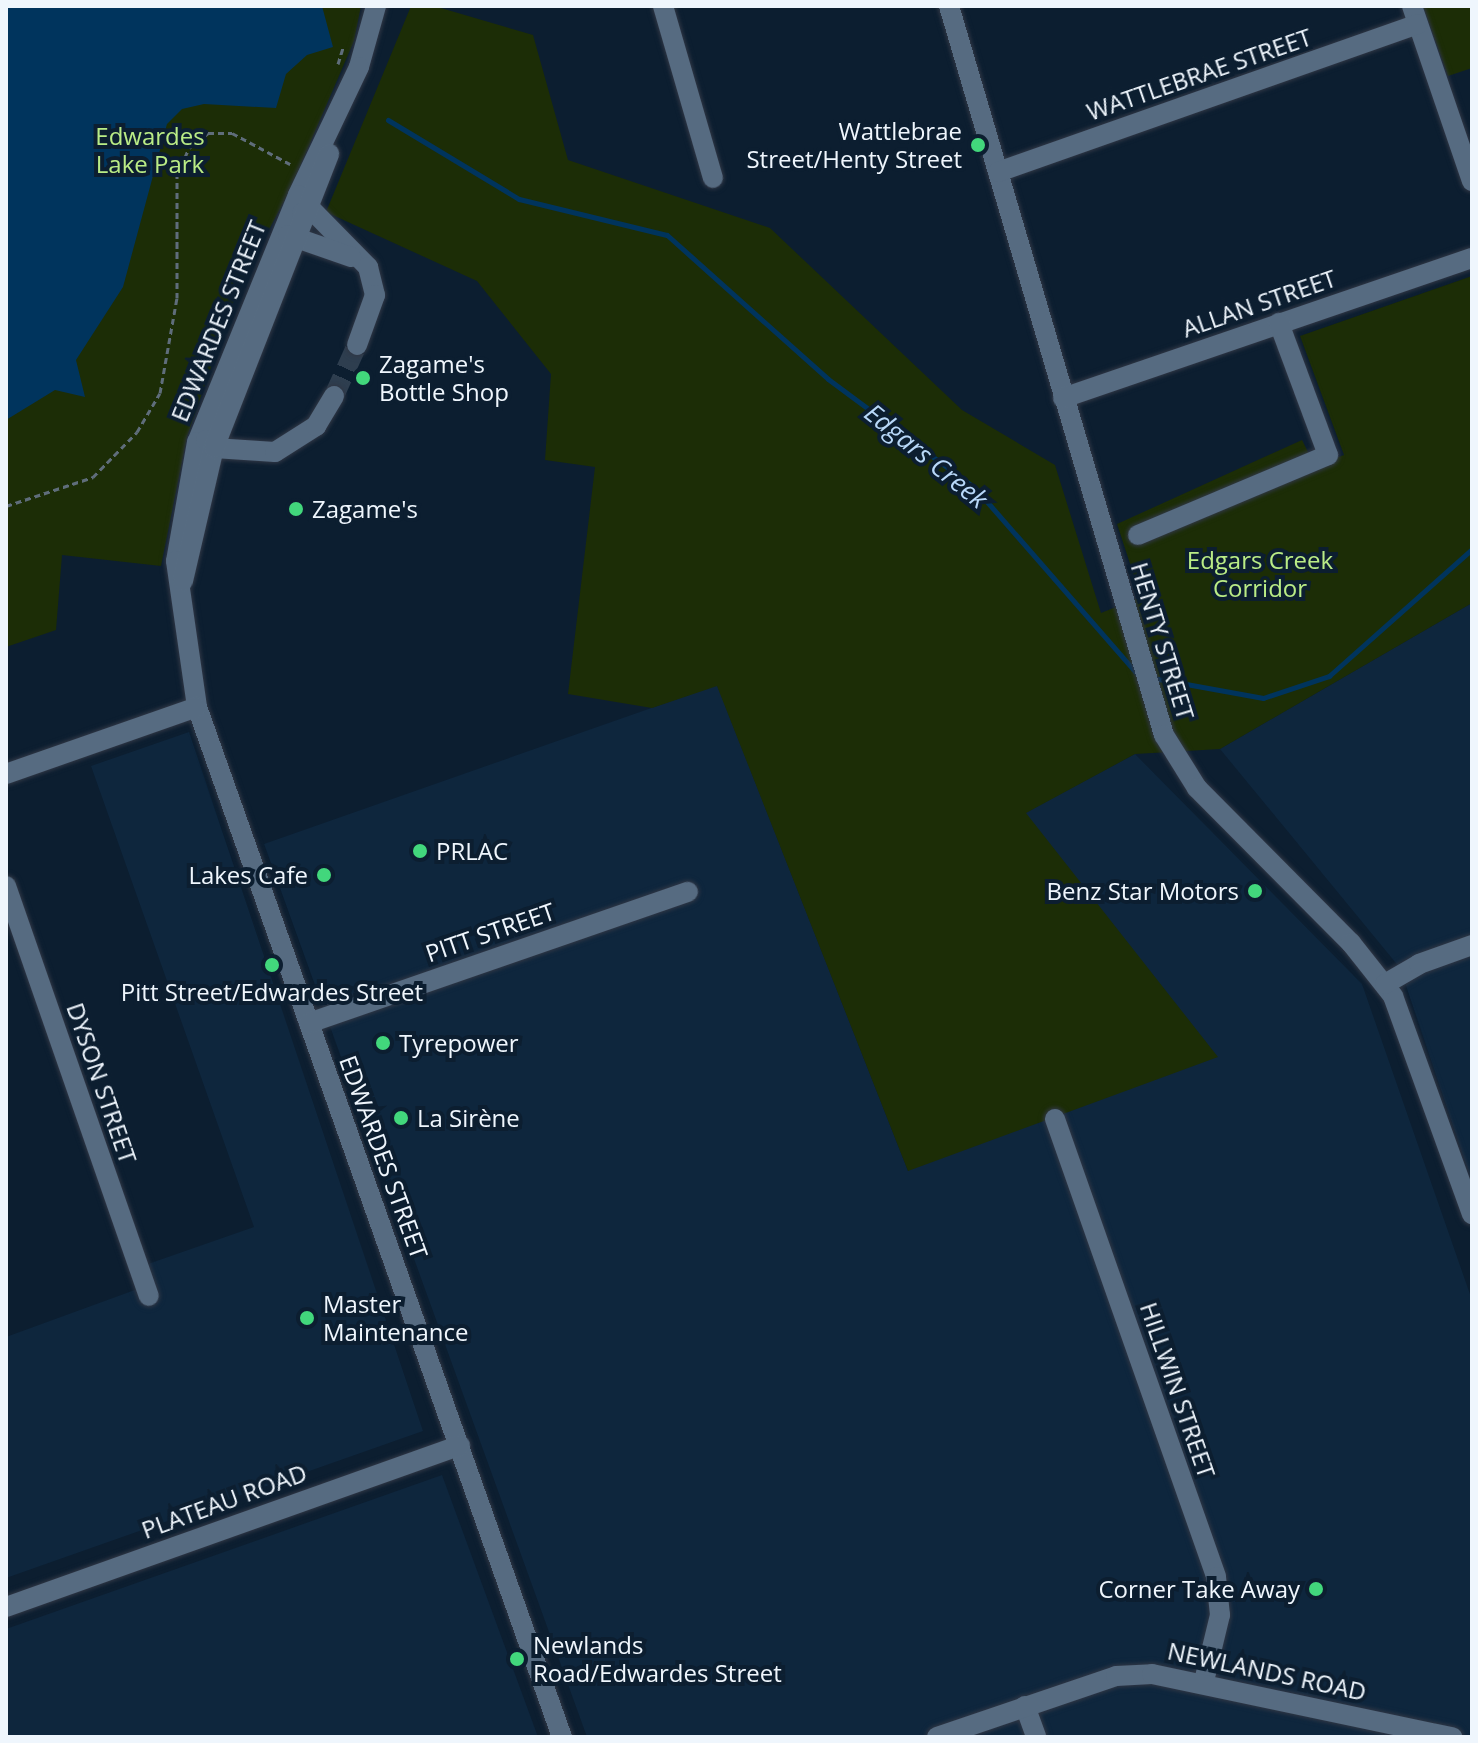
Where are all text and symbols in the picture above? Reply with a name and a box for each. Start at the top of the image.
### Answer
street label: WATTLEBRAE STREET [1083,22,1315,126]
place label: Wattlebrae Street/Henty Street [746,117,962,173]
park label: Edwardes Lake Park [95,122,205,178]
marker: Wattlebrae Street/Henty Street [969,136,987,154]
street label: EDWARDES STREET [165,216,271,426]
street label: ALLAN STREET [1178,263,1340,343]
place label: Zagame's Bottle Shop [379,350,509,406]
marker: Zagame's Bottle Shop [354,369,372,387]
water label: Edgars Creek [858,397,994,515]
place label: Zagame's [312,495,418,523]
marker: Zagame's [287,500,305,518]
park label: Edgars Creek Corridor [1187,546,1333,602]
street label: HENTY STREET [1125,559,1201,723]
place label: PRLAC [436,837,508,865]
marker: PRLAC [411,842,429,860]
place label: Lakes Cafe [188,861,308,889]
marker: Lakes Cafe [315,866,333,884]
place label: Benz Star Motors [1046,877,1239,905]
marker: Benz Star Motors [1246,882,1264,900]
street label: PITT STREET [422,896,558,968]
marker: Pitt Street/Edwardes Street [263,956,281,974]
place label: Pitt Street/Edwardes Street [121,978,423,1006]
street label: DYSON STREET [61,999,143,1167]
place label: Tyrepower [399,1029,519,1057]
marker: Tyrepower [374,1034,392,1052]
street label: EDWARDES STREET [334,1051,434,1263]
place label: La Sirène [417,1104,520,1132]
marker: La Sirène [392,1109,410,1127]
place label: Master Maintenance [323,1290,468,1346]
street label: HILLWIN STREET [1134,1298,1222,1482]
marker: Master Maintenance [298,1309,316,1327]
street label: PLATEAU ROAD [137,1458,311,1544]
place label: Corner Take Away [1098,1575,1300,1603]
marker: Corner Take Away [1307,1580,1325,1598]
place label: Newlands Road/Edwardes Street [533,1631,782,1687]
street label: NEWLANDS ROAD [1165,1636,1369,1706]
marker: Newlands Road/Edwardes Street [508,1650,526,1668]

